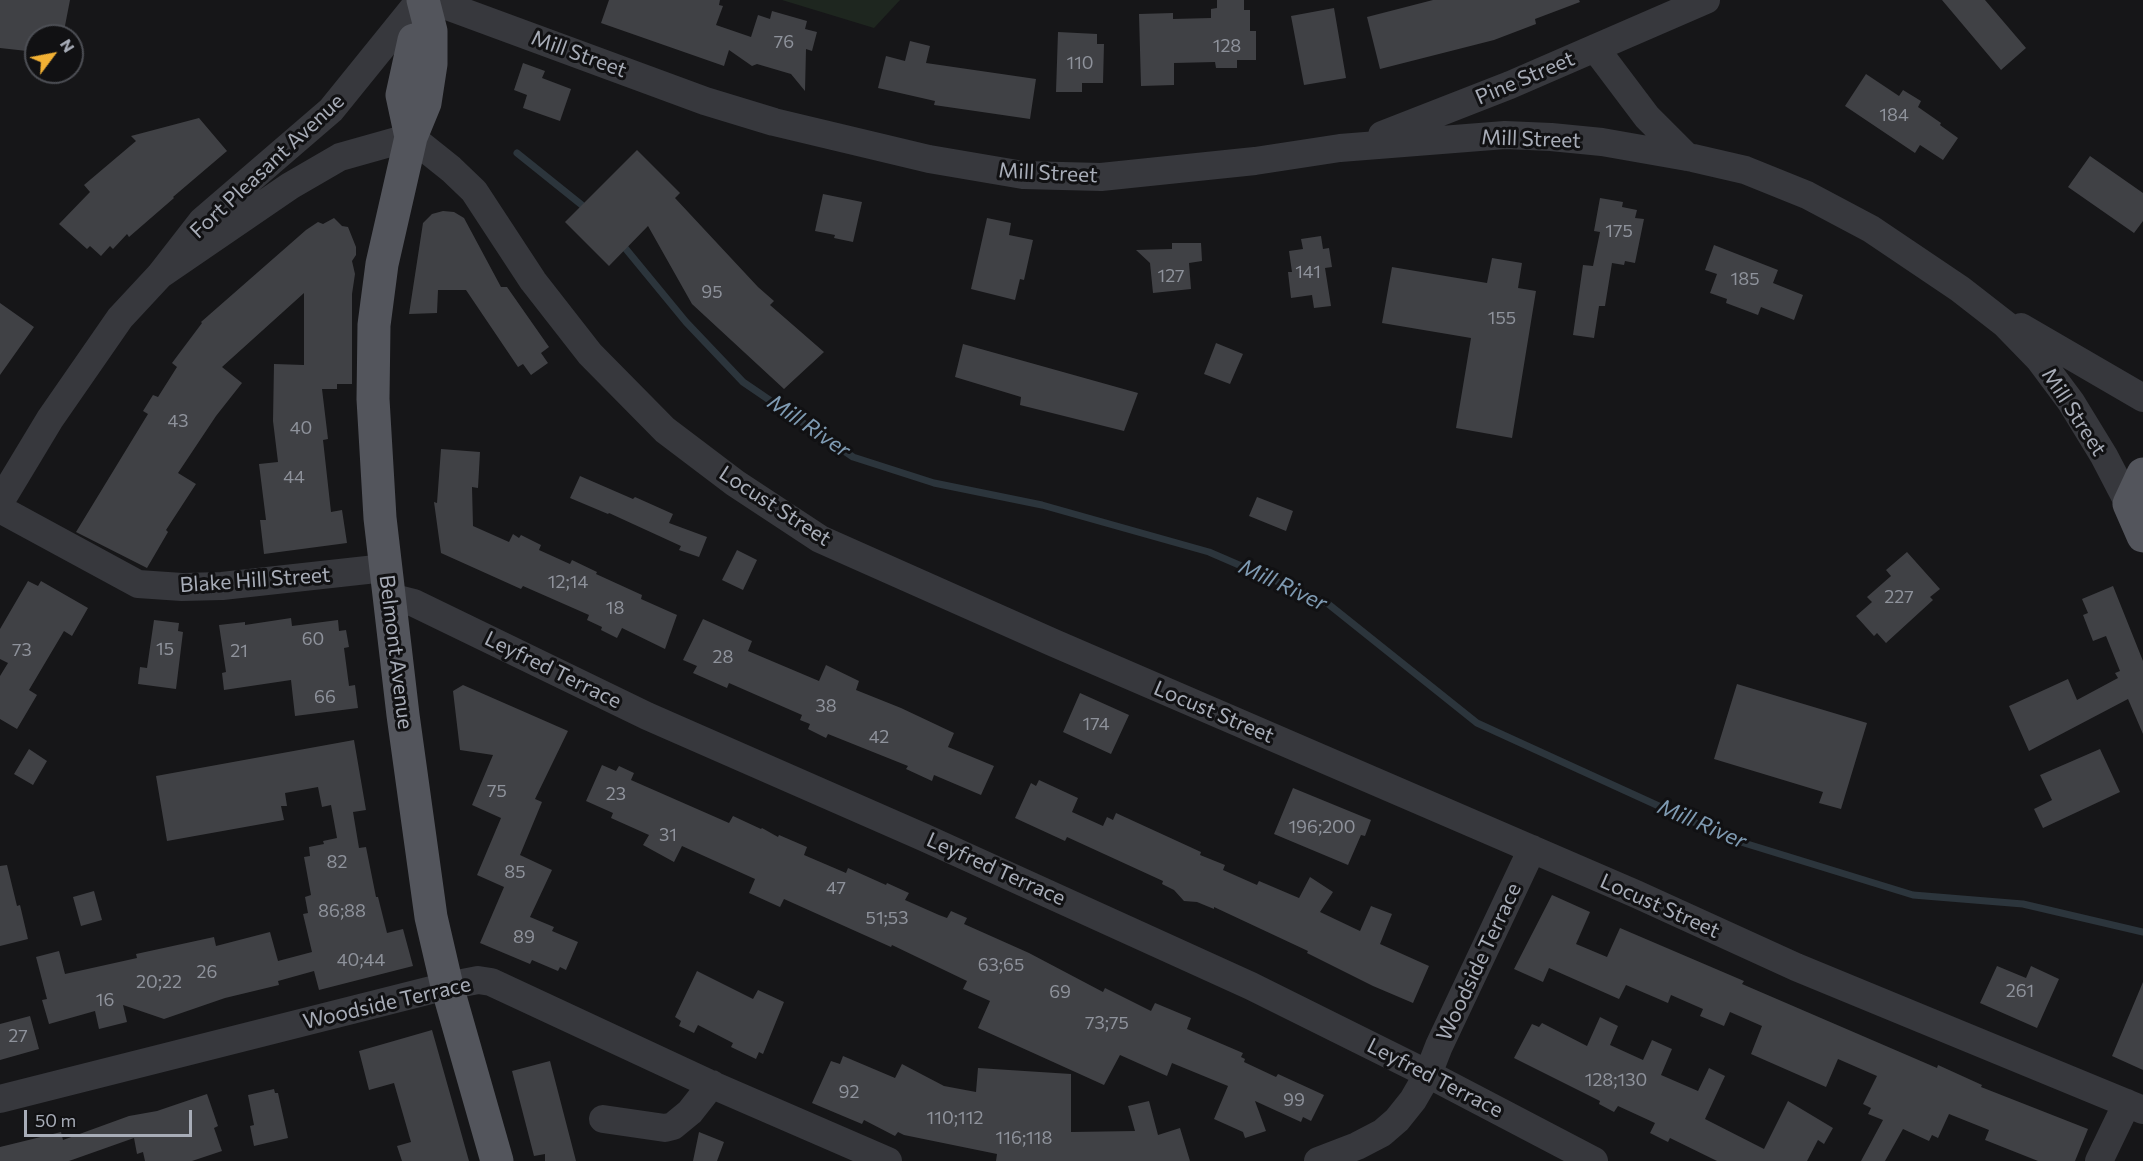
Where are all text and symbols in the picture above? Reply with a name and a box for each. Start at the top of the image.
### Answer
north arrow [24,24,84,84]
street label: Mill Street [528,25,630,83]
house number: 76 [774,31,794,53]
text: N [57,35,79,55]
house number: 128 [1213,35,1241,57]
street label: Pine Street [1472,46,1578,110]
house number: 110 [1066,52,1094,74]
street label: Fort Pleasant Avenue [185,88,349,244]
house number: 184 [1879,104,1909,126]
street label: Mill Street [1481,125,1581,153]
street label: Mill Street [998,158,1098,188]
house number: 175 [1605,220,1633,242]
house number: 141 [1295,261,1321,283]
house number: 127 [1157,265,1185,287]
house number: 185 [1731,268,1759,290]
house number: 95 [701,281,723,303]
house number: 155 [1488,307,1516,329]
street label: Mill Street [2036,363,2112,461]
water label: Mill River [763,389,855,463]
house number: 43 [167,410,189,432]
house number: 40 [290,417,312,439]
street label: Locust Street [714,461,836,551]
house number: 44 [283,466,305,488]
water label: Mill River [1235,553,1331,617]
street label: Blake Hill Street [179,562,331,598]
house number: 12;14 [548,571,588,593]
street label: Belmont Avenue [374,573,418,731]
house number: 227 [1884,586,1914,608]
house number: 18 [606,597,624,619]
street label: Leyfred Terrace [480,626,626,714]
house number: 60 [302,628,324,650]
house number: 15 [156,638,174,660]
house number: 73 [12,639,32,661]
house number: 21 [230,640,248,662]
house number: 28 [713,646,733,668]
street label: Locust Street [1150,675,1278,749]
house number: 66 [314,686,336,708]
house number: 38 [815,695,837,717]
house number: 174 [1083,713,1109,735]
house number: 42 [869,726,889,748]
house number: 75 [487,780,507,802]
house number: 23 [606,783,626,805]
water label: Mill River [1654,793,1750,855]
house number: 196;200 [1288,816,1356,838]
house number: 31 [659,824,677,846]
street label: Leyfred Terrace [923,827,1069,911]
house number: 82 [327,851,347,873]
house number: 85 [504,861,526,883]
street label: Locust Street [1596,868,1724,944]
house number: 47 [826,877,846,899]
street label: Woodside Terrace [1431,879,1527,1045]
house number: 86;88 [318,900,366,922]
house number: 51;53 [866,907,908,929]
house number: 89 [513,926,535,948]
house number: 40;44 [337,949,385,971]
house number: 63;65 [978,954,1024,976]
house number: 26 [197,961,217,983]
house number: 20;22 [136,971,182,993]
street label: Woodside Terrace [301,971,473,1035]
house number: 261 [2006,980,2034,1002]
house number: 69 [1049,981,1071,1003]
house number: 16 [96,989,114,1011]
house number: 73;75 [1085,1012,1129,1034]
house number: 27 [8,1025,28,1047]
street label: Leyfred Terrace [1363,1033,1507,1123]
house number: 128;130 [1585,1069,1647,1091]
house number: 92 [839,1081,859,1103]
house number: 99 [1283,1089,1305,1111]
scale bar [27,1098,195,1136]
house number: 110;112 [927,1107,983,1129]
text: 50 m [35,1109,76,1131]
house number: 116;118 [996,1127,1052,1149]

